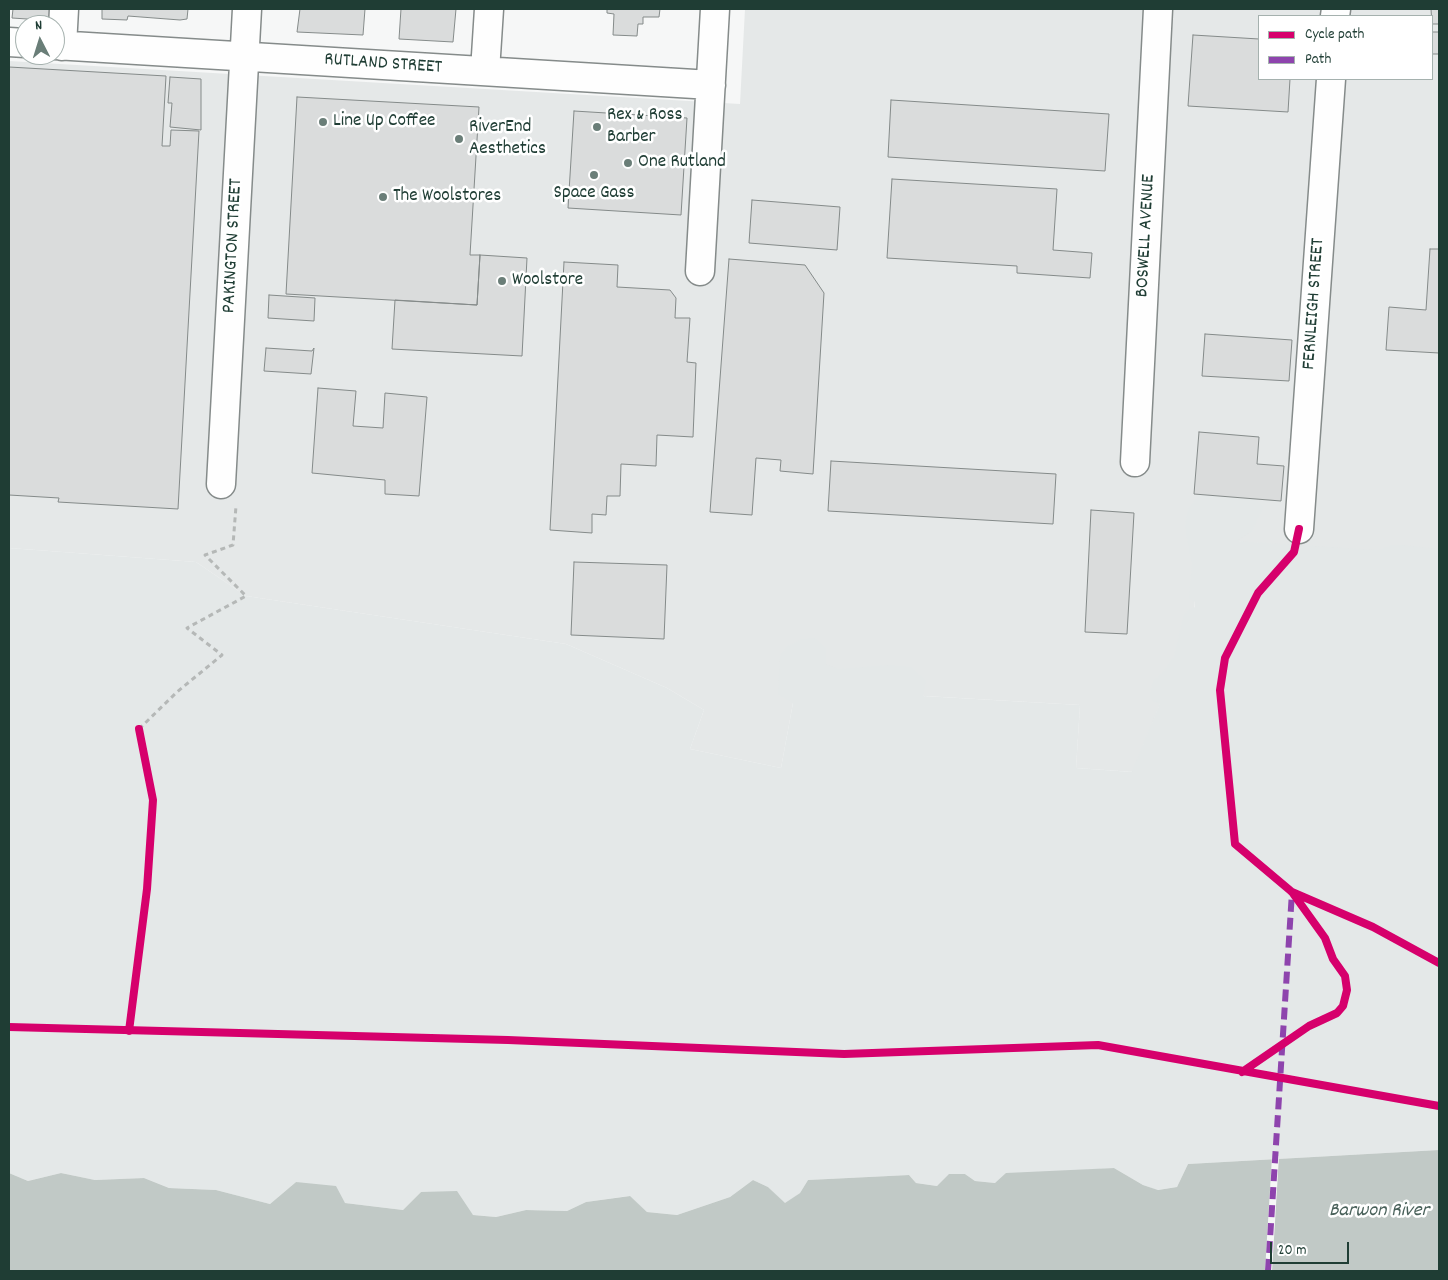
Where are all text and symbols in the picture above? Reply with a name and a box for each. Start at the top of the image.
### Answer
north arrow [15,15,65,65]
legend [1258,15,1433,80]
text: N [34,16,43,36]
text: Cycle path [1305,24,1364,46]
text: Path [1305,49,1331,71]
street label: RUTLAND STREET [323,50,443,80]
place label: Rex & Ross Barber [607,105,682,149]
place label: Line Up Coffee [333,111,435,133]
marker: Line Up Coffee [317,116,329,128]
place label: RiverEnd Aesthetics [469,117,546,161]
marker: Rex & Ross Barber [591,121,603,133]
marker: RiverEnd Aesthetics [453,133,465,145]
place label: One Rutland [638,152,726,174]
marker: One Rutland [622,157,634,169]
marker: Space Gass [588,169,600,181]
street label: BOSWELL AVENUE [1132,174,1162,298]
street label: PAKINGTON STREET [219,178,249,314]
place label: Space Gass [554,183,634,205]
place label: The Woolstores [393,186,501,208]
marker: The Woolstores [377,191,389,203]
street label: FERNLEIGH STREET [1299,237,1331,371]
place label: Woolstore [512,270,583,292]
marker: Woolstore [496,275,508,287]
water label: Barwon River [1329,1200,1429,1224]
scale bar [1273,1232,1352,1264]
text: 20 m [1278,1240,1306,1262]

